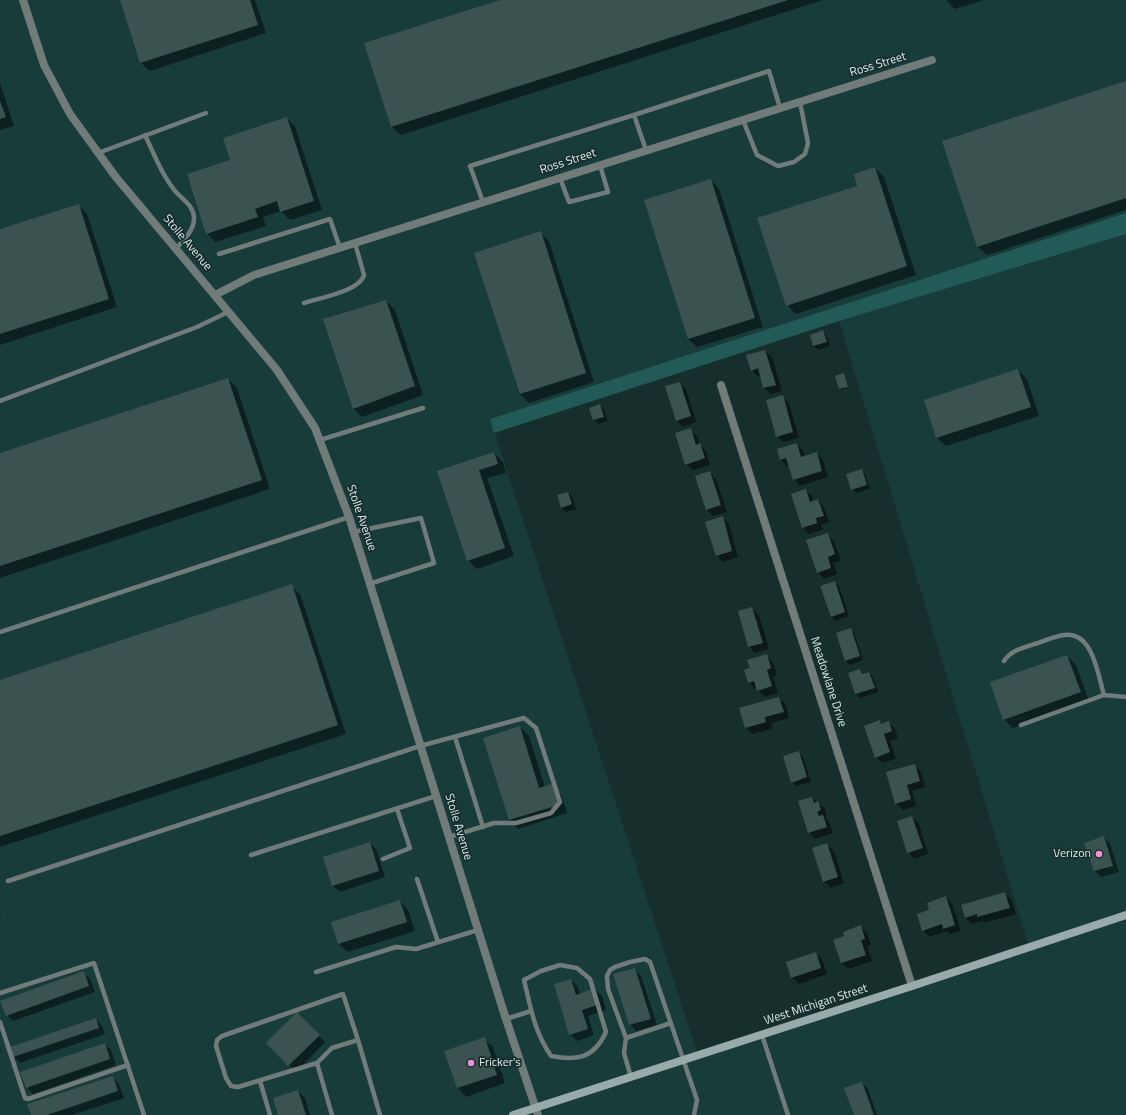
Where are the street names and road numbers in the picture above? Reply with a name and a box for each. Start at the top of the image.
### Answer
street label: Ross Street [848,50,908,80]
street label: Ross Street [538,146,598,178]
street label: Stolle Avenue [159,212,215,274]
street label: Stolle Avenue [343,483,379,553]
street label: Meadowlane Drive [807,635,849,729]
street label: Stolle Avenue [441,792,475,862]
street label: West Michigan Street [762,981,870,1029]

